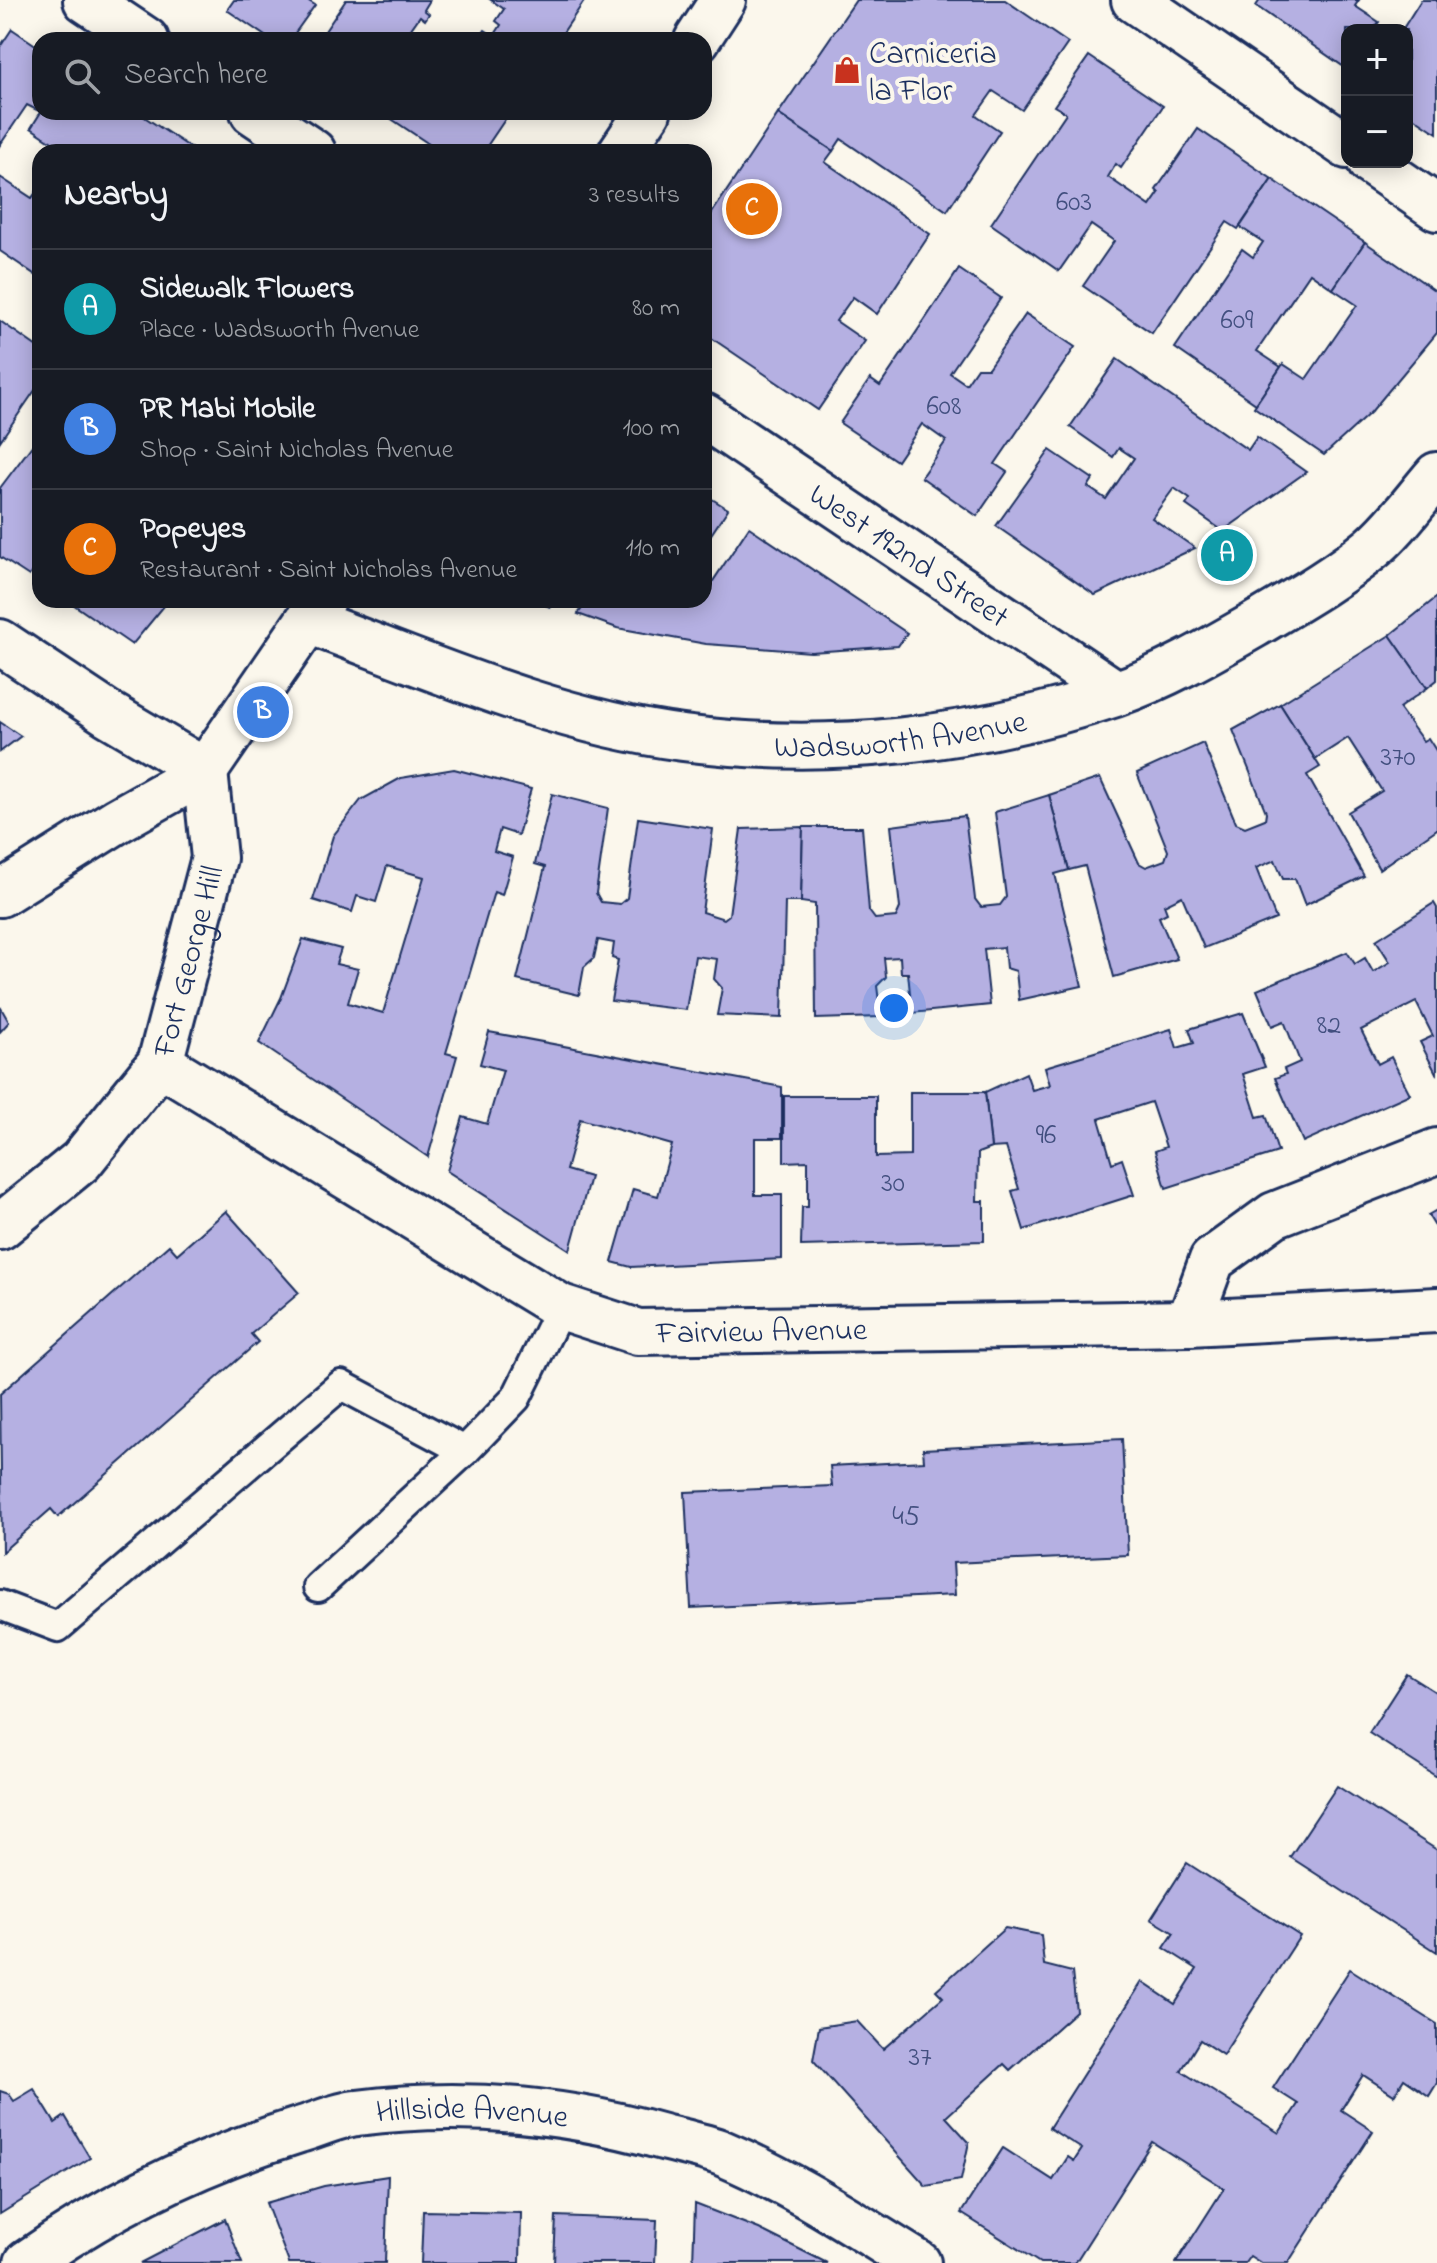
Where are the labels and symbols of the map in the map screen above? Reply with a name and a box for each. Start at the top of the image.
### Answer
place label: Carniceria la Flor [869,32,997,116]
shop icon: Carniceria la Flor [832,55,862,85]
pin: C [726,179,778,239]
house number: 603 [1056,183,1092,224]
house number: 609 [1221,301,1254,342]
house number: 608 [927,387,961,428]
street label: West 192nd Street [798,473,1018,642]
pin: A [1201,525,1253,585]
pin: B [237,682,289,742]
street label: Wadsworth Avenue [774,700,1032,773]
house number: 370 [1380,738,1416,779]
street label: Fort George Hill [142,861,238,1064]
your location [874,988,914,1028]
house number: 82 [1317,1006,1341,1047]
house number: 96 [1036,1116,1056,1157]
house number: 30 [881,1164,905,1205]
street label: Fairview Avenue [655,1308,868,1359]
house number: 45 [892,1497,920,1538]
house number: 37 [908,2038,932,2079]
street label: Hillside Avenue [374,2087,572,2143]

